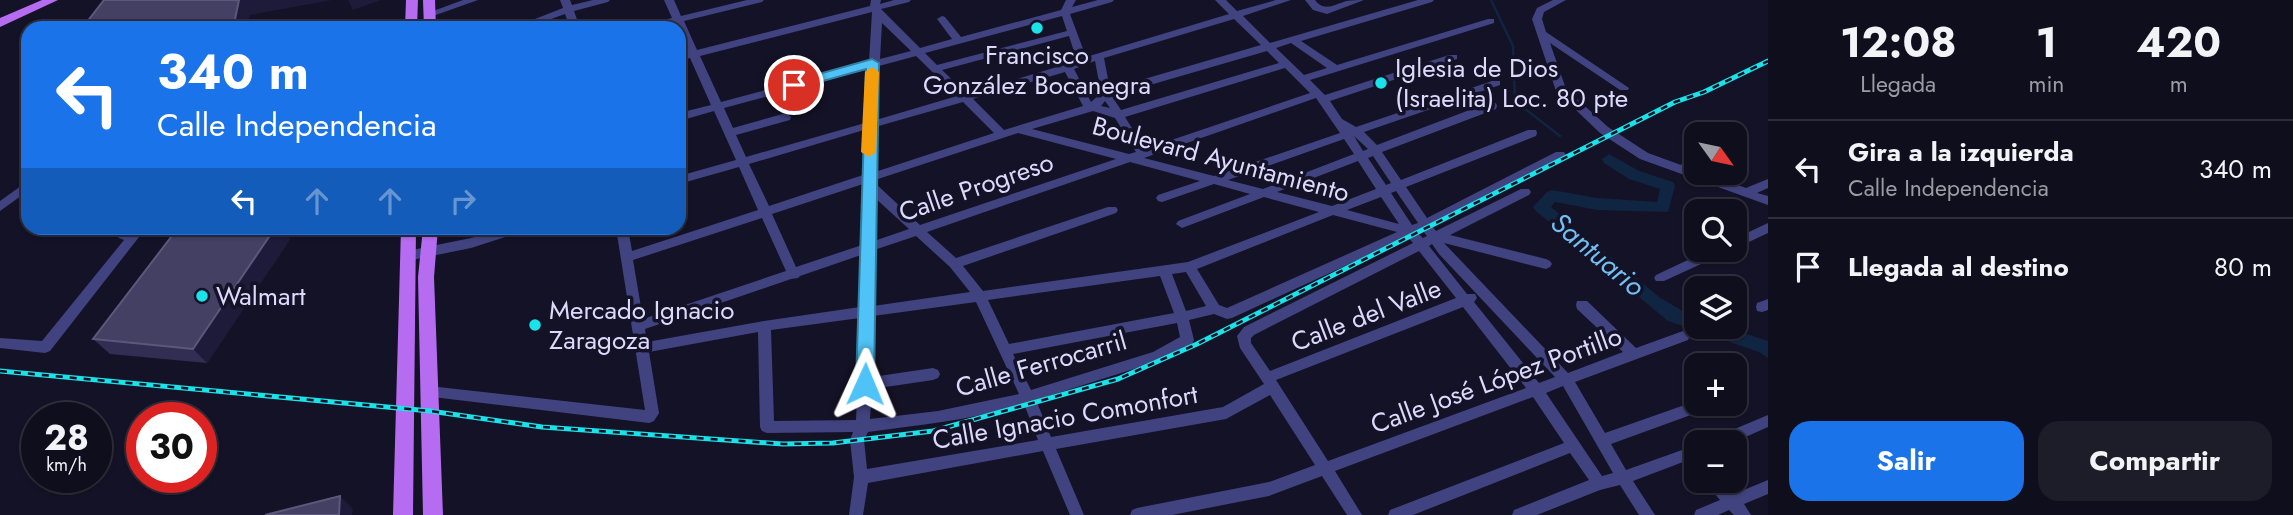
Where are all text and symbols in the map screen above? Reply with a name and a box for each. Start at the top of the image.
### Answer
text: 12:08 [1840,12,1957,73]
text: 1 [2036,12,2057,73]
text: 420 [2136,12,2221,73]
marker: Francisco González Bocanegra [1029,20,1045,36]
place label: Francisco González Bocanegra [923,36,1151,104]
text: 340 m [157,37,309,107]
icon: left [42,49,133,140]
place label: Iglesia de Dios (Israelita) Loc. 80 pte [1395,49,1628,117]
pin [764,55,824,115]
icon: arrive [775,66,813,104]
text: Llegada [1860,67,1936,101]
text: min [2028,67,2064,101]
text: m [2170,67,2188,101]
marker: Iglesia de Dios (Israelita) Loc. 80 pte [1373,75,1389,91]
text: Calle Independencia [157,102,437,148]
street label: Boulevard Ayuntamiento [1088,106,1354,212]
north arrow [1684,122,1746,186]
map controls [1684,122,1747,493]
text: Gira a la izquierda [1848,133,2074,171]
street label: Calle Progreso [894,143,1058,231]
icon: left [1789,150,1827,188]
text: 340 m [2199,150,2272,188]
text: Calle Independencia [1848,171,2049,205]
icon: left [225,182,263,220]
icon: ahead [298,182,336,220]
icon: ahead [371,182,409,220]
icon: right [444,182,482,220]
button: search [1684,199,1747,262]
water label: Santuario [1542,203,1654,306]
icon: arrive [1789,248,1827,286]
text: Llegada al destino [1848,248,2069,286]
text: 80 m [2214,248,2272,286]
street label: Calle del Valle [1285,269,1447,361]
button: layers [1684,276,1747,339]
place label: Walmart [216,277,306,315]
marker: Walmart [194,288,210,304]
place label: Mercado Ignacio Zaragoza [549,291,734,359]
marker: Mercado Ignacio Zaragoza [527,317,543,333]
street label: Calle José López Portillo [1365,317,1627,443]
street label: Calle Ferrocarril [951,321,1131,407]
position arrow [828,347,902,421]
button: + [1684,353,1747,416]
street label: Calle Ignacio Comonfort [929,375,1201,459]
speed limit sign: 30 [126,402,217,493]
text: 28 [44,413,89,463]
button: Salir [1789,421,2024,501]
button: Compartir [2038,421,2272,501]
button: − [1684,430,1747,493]
text: km/h [46,452,87,478]

